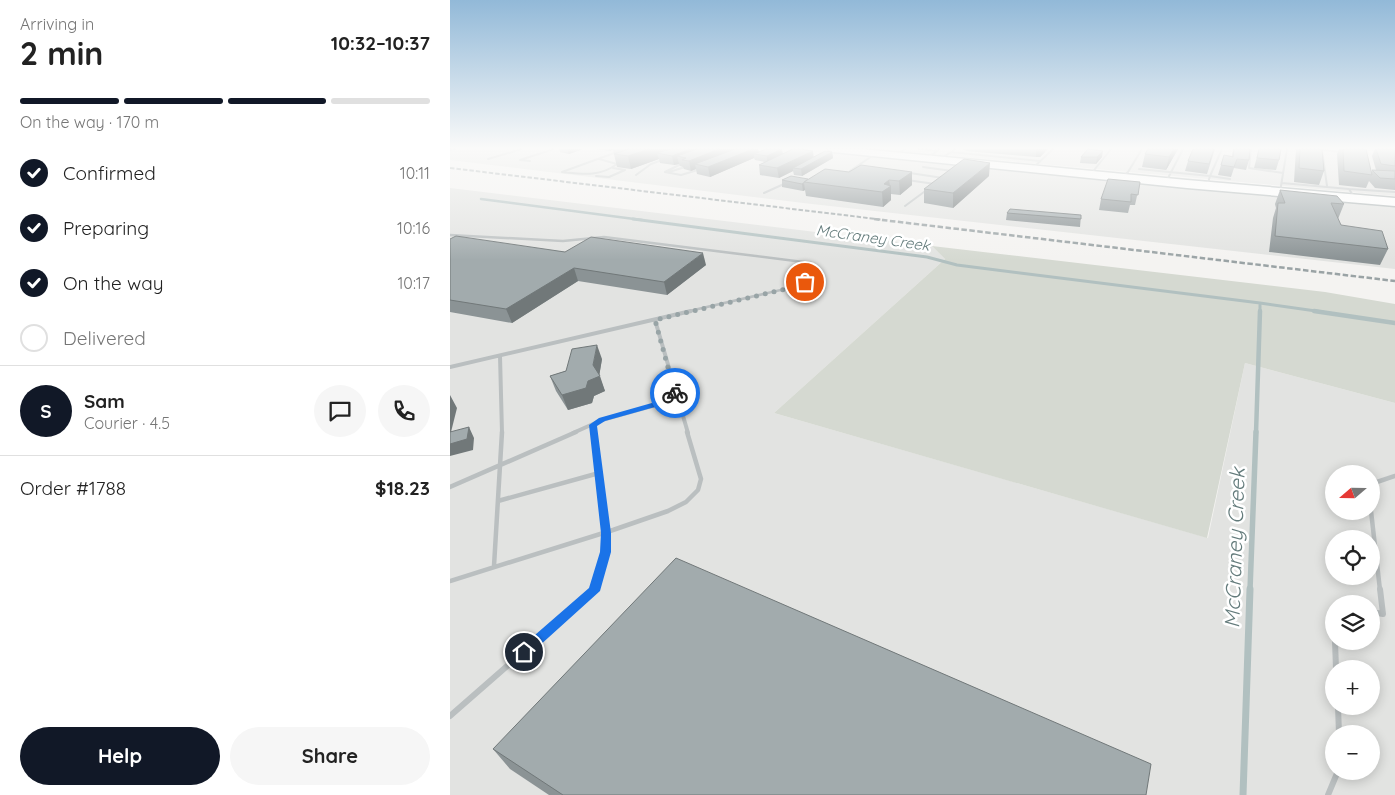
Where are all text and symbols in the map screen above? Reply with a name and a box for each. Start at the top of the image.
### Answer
text: Arriving in [20,14,94,34]
text: 10:32–10:37 [331,31,430,55]
text: 2 min [20,33,103,73]
text: On the way · 170 m [20,112,159,132]
icon: check [20,159,48,187]
text: Confirmed [63,161,156,185]
text: 10:11 [400,163,430,183]
icon: check [20,214,48,242]
text: Preparing [63,216,149,240]
text: 10:16 [397,218,430,238]
water label: McCraney Creek [815,220,933,255]
pin [784,261,826,303]
icon: bag [791,268,819,296]
icon: check [20,269,48,297]
text: On the way [63,271,164,295]
text: 10:17 [397,273,430,293]
text: Delivered [63,326,146,350]
courier [650,368,700,418]
icon: bike [661,379,689,407]
button: chat [314,385,366,437]
button: phone [378,385,430,437]
text: Sam [84,389,125,413]
text: S [40,399,52,423]
text: Courier · 4.5 [84,413,170,433]
north arrow [1325,465,1380,520]
map controls [1325,465,1380,780]
water label: McCraney Creek [1218,466,1250,629]
text: Order #1788 [20,476,126,500]
text: $18.23 [375,476,430,500]
button: locate [1325,530,1380,585]
button: layers [1325,595,1380,650]
pin [503,631,545,673]
icon: home [510,638,538,666]
button: + [1325,660,1380,715]
button: − [1325,725,1380,780]
button: Help [20,727,220,785]
button: Share [230,727,430,785]

